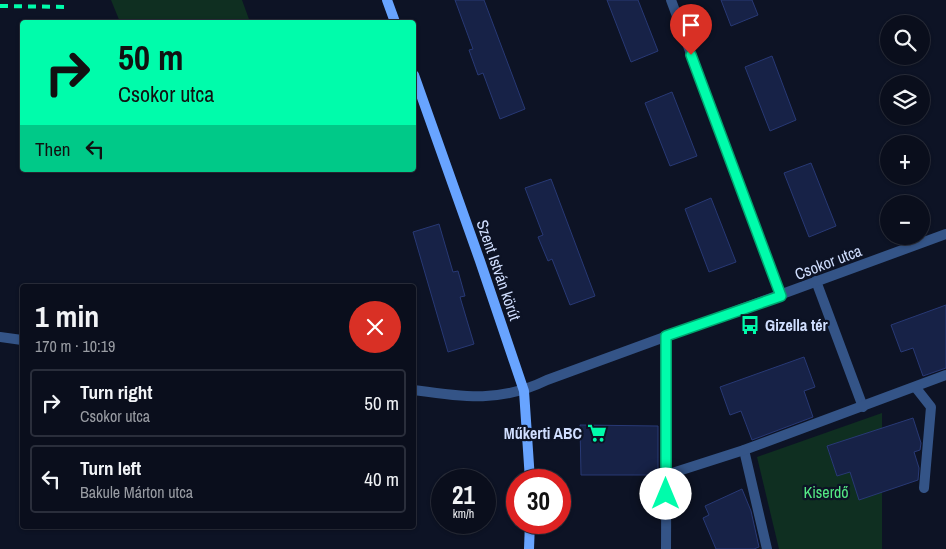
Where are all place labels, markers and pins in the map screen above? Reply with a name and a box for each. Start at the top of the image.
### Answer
pin [670,4,712,55]
bus stop icon: Gizella tér [739,314,761,336]
place label: Gizella tér [765,314,829,336]
place label: Műkerti ABC [504,422,582,444]
supermarket icon: Műkerti ABC [586,422,608,444]

